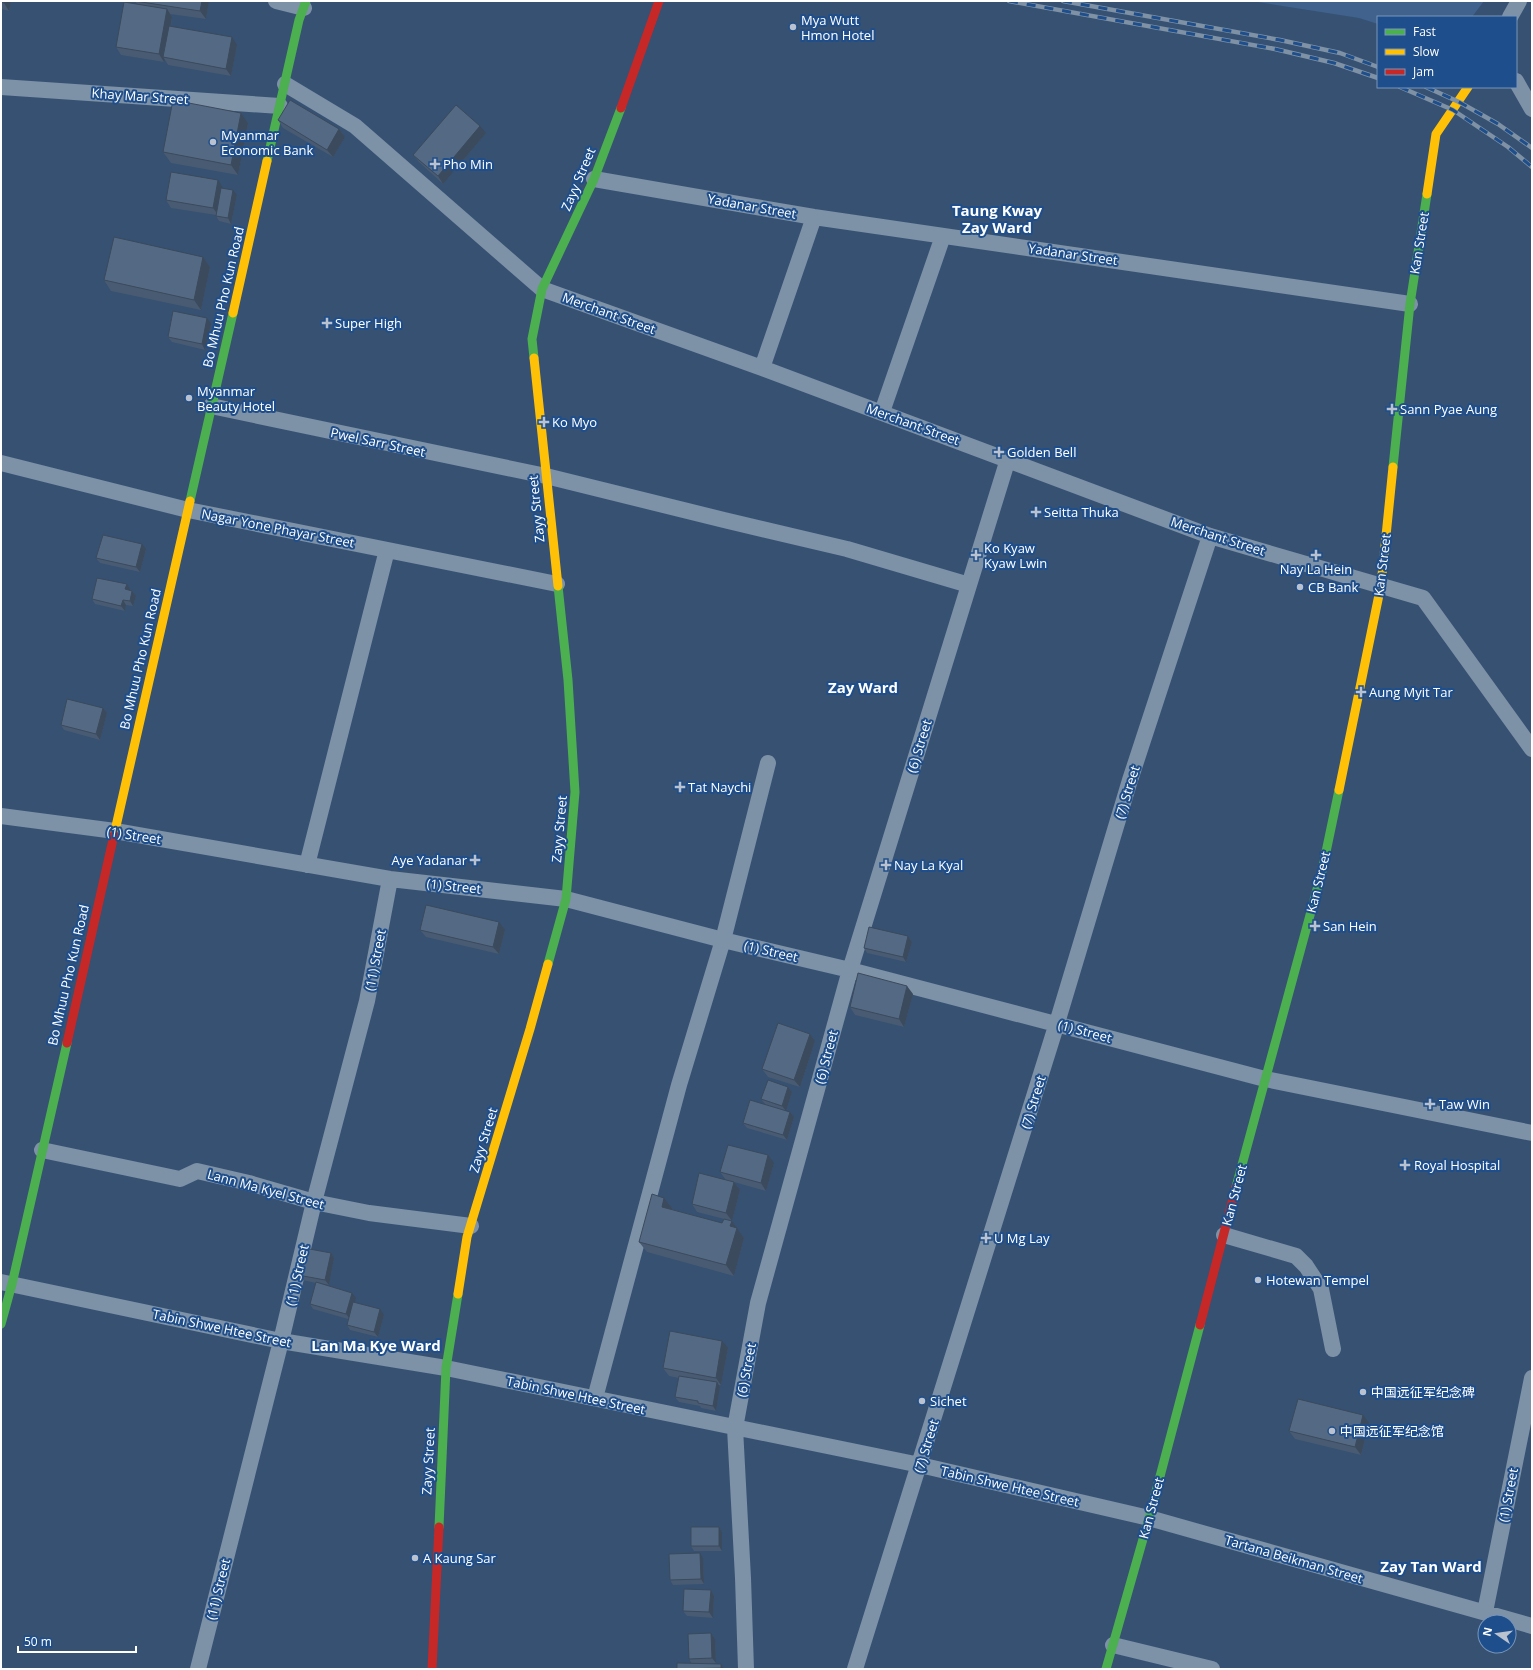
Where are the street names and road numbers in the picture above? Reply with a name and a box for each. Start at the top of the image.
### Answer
street label: Khay Mar Street [91,84,189,108]
street label: Zayy Street [557,144,600,214]
street label: Yadanar Street [706,189,798,223]
street label: Kan Street [1405,210,1433,275]
street label: Bo Mhuu Pho Kun Road [198,225,248,369]
street label: Yadanar Street [1027,239,1119,269]
street label: Merchant Street [560,288,658,338]
street label: Merchant Street [864,399,962,449]
street label: Pwel Sarr Street [329,423,427,461]
street label: Zayy Street [523,474,548,543]
street label: Nagar Yone Phayar Street [200,504,356,552]
street label: Merchant Street [1169,512,1268,560]
street label: Kan Street [1369,532,1395,597]
street label: Bo Mhuu Pho Kun Road [115,587,165,731]
street label: (6) Street [902,717,936,775]
street label: (7) Street [1110,763,1144,821]
street label: Zayy Street [547,794,571,863]
street label: (1) Street [106,822,163,848]
street label: Kan Street [1302,849,1334,915]
street label: (1) Street [426,874,483,898]
street label: Bo Mhuu Pho Kun Road [43,903,93,1047]
street label: (11) Street [360,927,390,992]
street label: (1) Street [742,936,800,966]
street label: (1) Street [1056,1015,1114,1047]
street label: (6) Street [810,1028,842,1086]
street label: (7) Street [1016,1073,1050,1131]
street label: Zayy Street [465,1105,502,1175]
street label: Kan Street [1217,1162,1251,1228]
street label: Lann Ma Kyel Street [206,1165,327,1213]
street label: (11) Street [281,1242,313,1307]
street label: Tabin Shwe Htee Street [151,1305,293,1352]
street label: (6) Street [732,1341,760,1399]
street label: Tabin Shwe Htee Street [505,1372,647,1419]
street label: (7) Street [909,1417,943,1475]
street label: Zayy Street [417,1427,439,1495]
street label: Tabin Shwe Htee Street [939,1461,1081,1511]
street label: (1) Street [1494,1466,1522,1524]
street label: Kan Street [1134,1475,1168,1541]
street label: Tartana Beikman Street [1223,1531,1365,1587]
street label: (11) Street [202,1556,234,1621]

